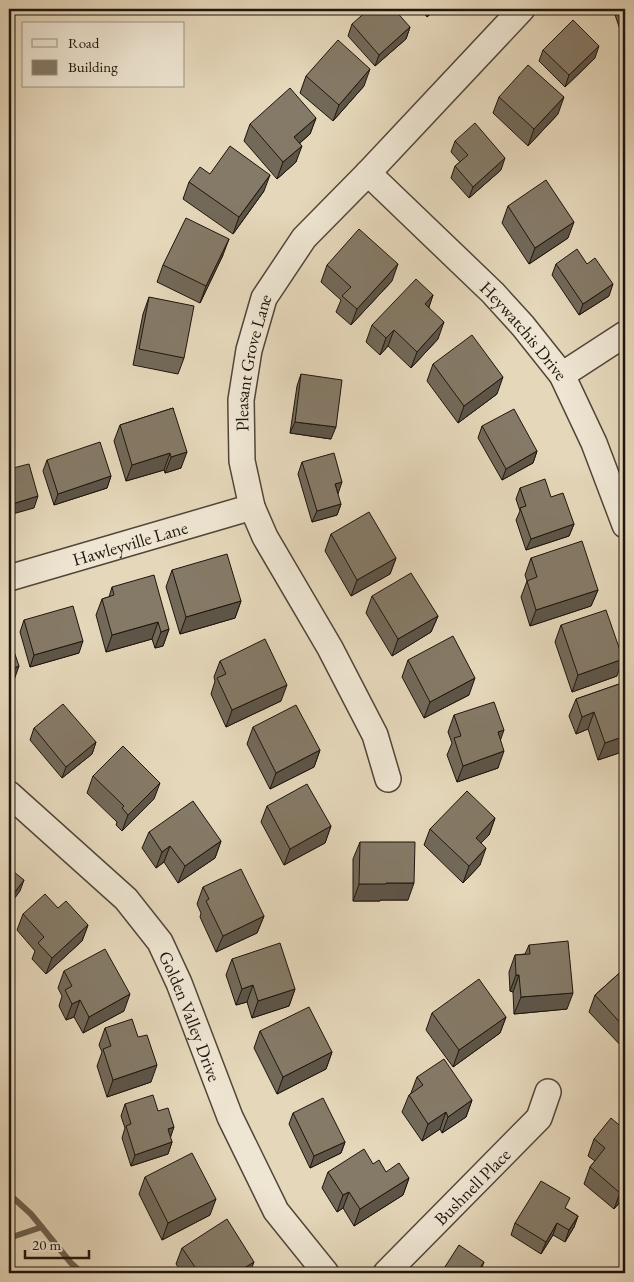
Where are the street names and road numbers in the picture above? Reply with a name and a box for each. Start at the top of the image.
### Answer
street label: Heywatchis Drive [476,276,573,385]
street label: Pleasant Grove Lane [229,288,276,432]
street label: Hawleyville Lane [70,515,190,570]
street label: Golden Valley Drive [154,947,227,1084]
street label: Bushnell Place [429,1143,515,1230]

